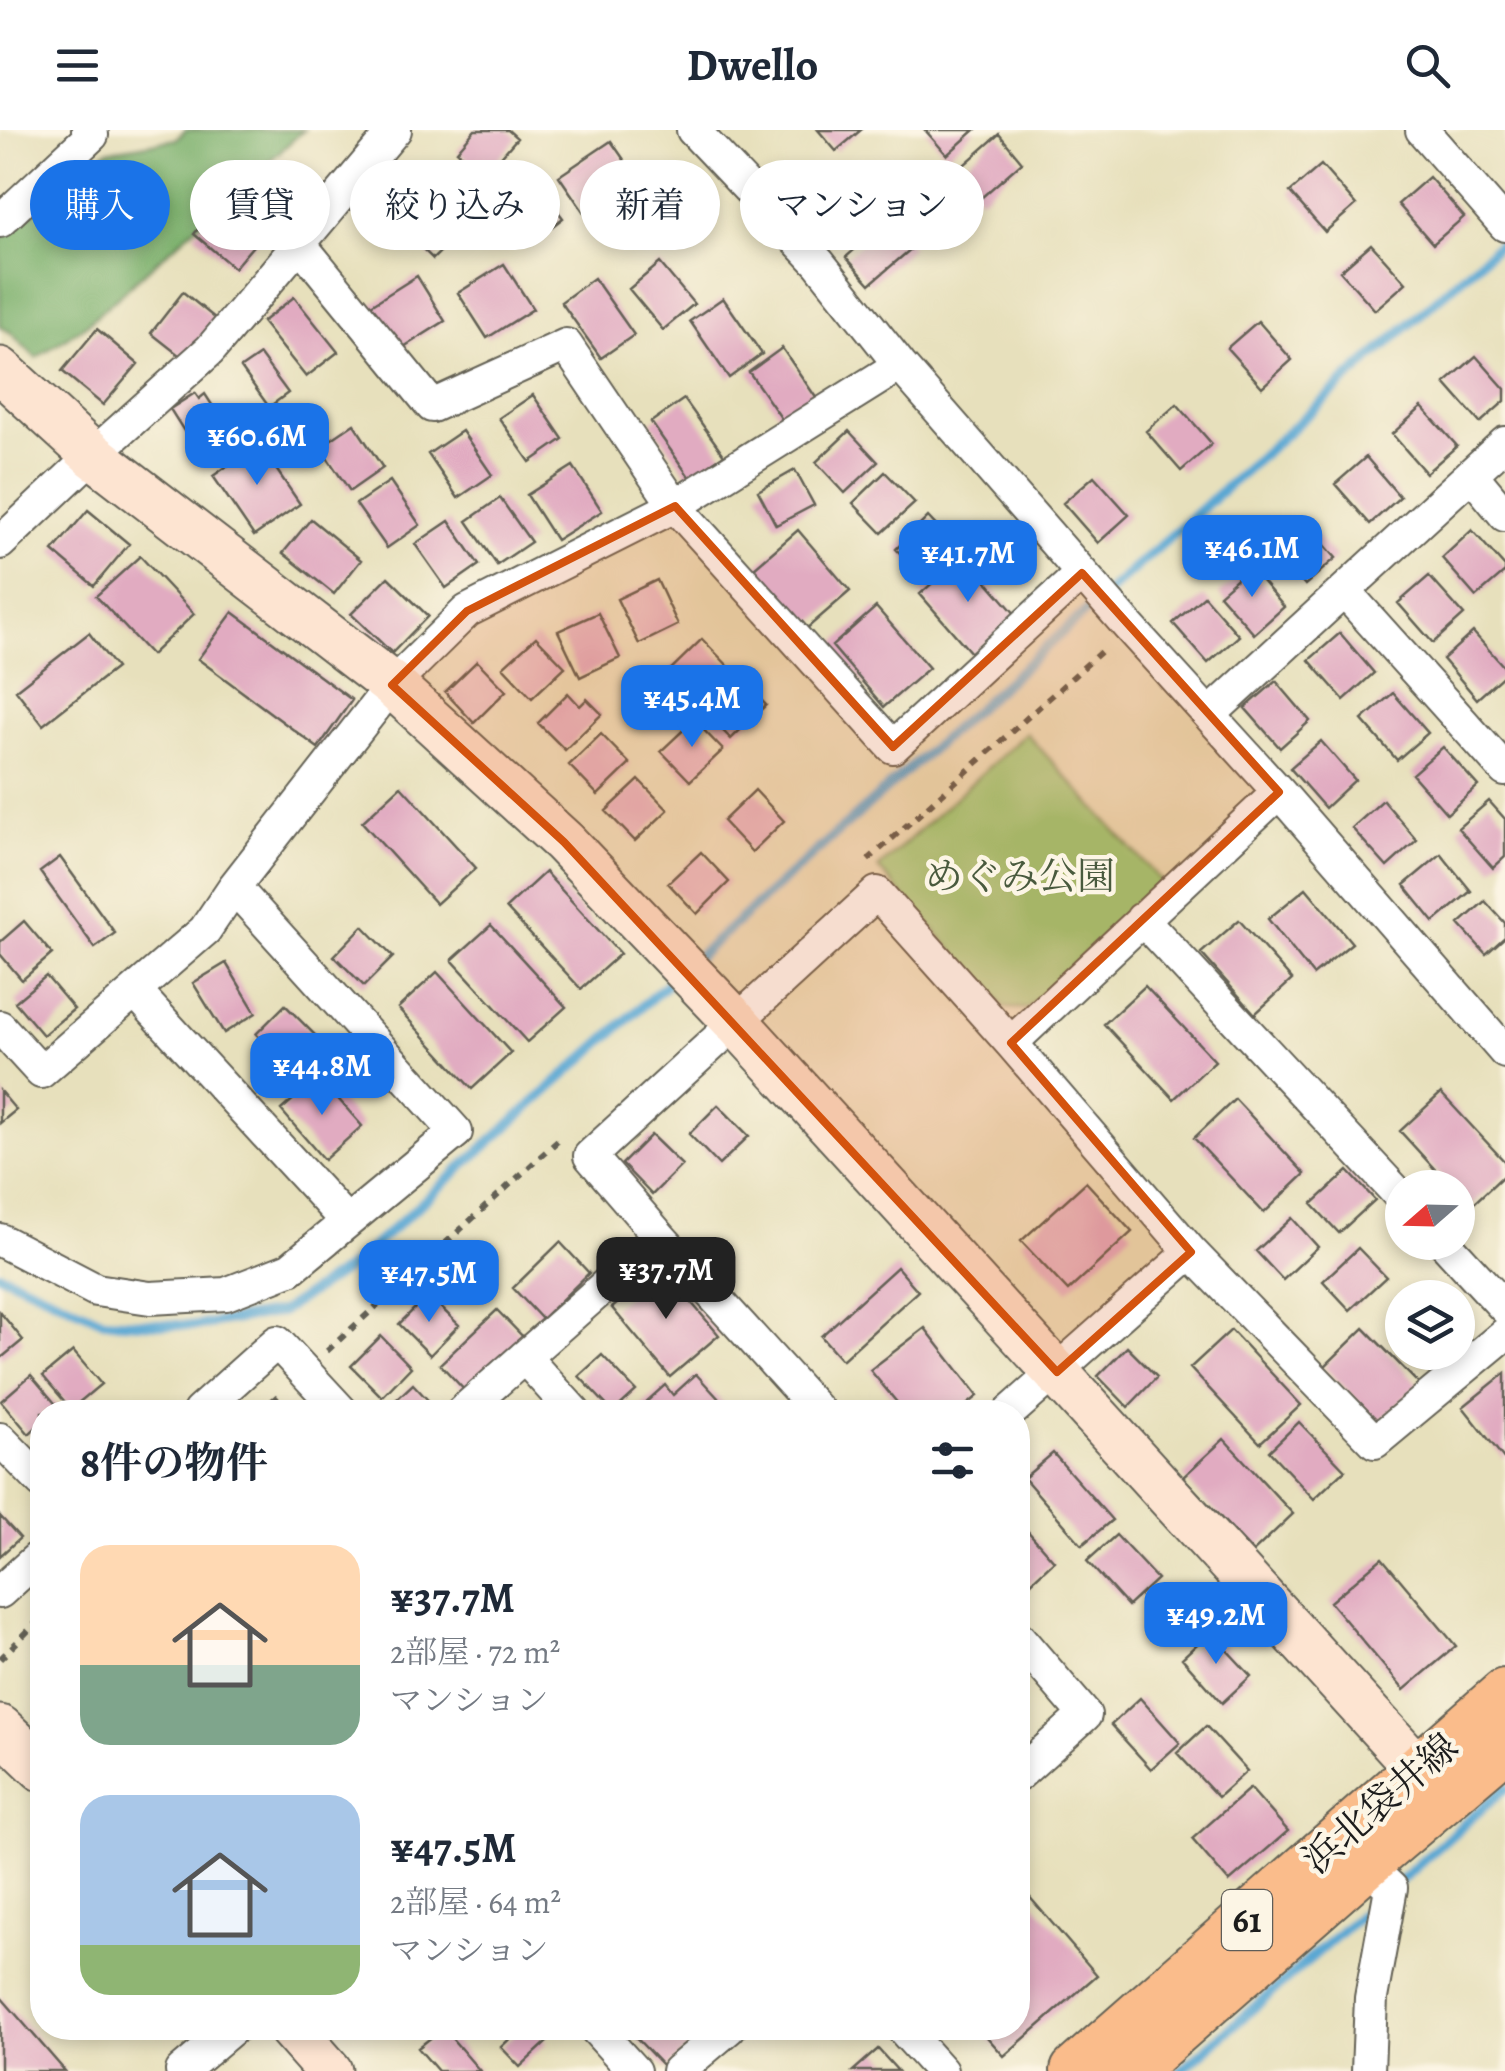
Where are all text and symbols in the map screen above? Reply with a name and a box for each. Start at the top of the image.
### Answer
text: Dwello [687,34,818,96]
icon: menu [50,38,105,93]
icon: search [1400,38,1455,93]
chip: 購入 [30,160,170,250]
chip: 賃貸 [190,160,330,250]
chip: 絞り込み [350,160,560,250]
chip: 新着 [580,160,720,250]
chip: マンション [740,160,984,250]
pin: ¥60.6M [176,403,338,488]
text: ¥60.6M [207,413,307,457]
pin: ¥46.1M [1171,515,1333,600]
pin: ¥41.7M [887,520,1049,605]
text: ¥46.1M [1204,525,1300,569]
text: ¥41.7M [921,530,1015,574]
pin: ¥45.4M [611,665,773,750]
text: ¥45.4M [643,675,741,719]
park label: めぐみ公園 [925,850,1115,902]
pin: ¥44.8M [241,1033,403,1118]
text: ¥44.8M [272,1043,372,1087]
north arrow [1385,1170,1475,1260]
map controls [1385,1170,1475,1370]
pin: ¥37.7M [585,1237,747,1322]
pin: ¥47.5M [348,1240,510,1325]
text: ¥37.7M [618,1247,714,1291]
text: ¥47.5M [381,1250,477,1294]
button: layers [1385,1280,1475,1370]
icon: filters [925,1433,980,1488]
text: 8件の物件 [80,1434,268,1491]
text: ¥37.7M [390,1569,515,1626]
pin: ¥49.2M [1135,1582,1297,1667]
icon: home [160,1585,280,1705]
text: ¥49.2M [1166,1592,1266,1636]
text: 2部屋 · 72 m² [390,1630,560,1674]
text: マンション [390,1678,549,1722]
street label: 浜北袋井線 [1291,1721,1469,1885]
text: ¥47.5M [390,1819,517,1876]
icon: home [160,1835,280,1955]
text: 2部屋 · 64 m² [390,1880,561,1924]
road number: 61 [1222,1890,1272,1950]
text: マンション [390,1928,549,1972]

